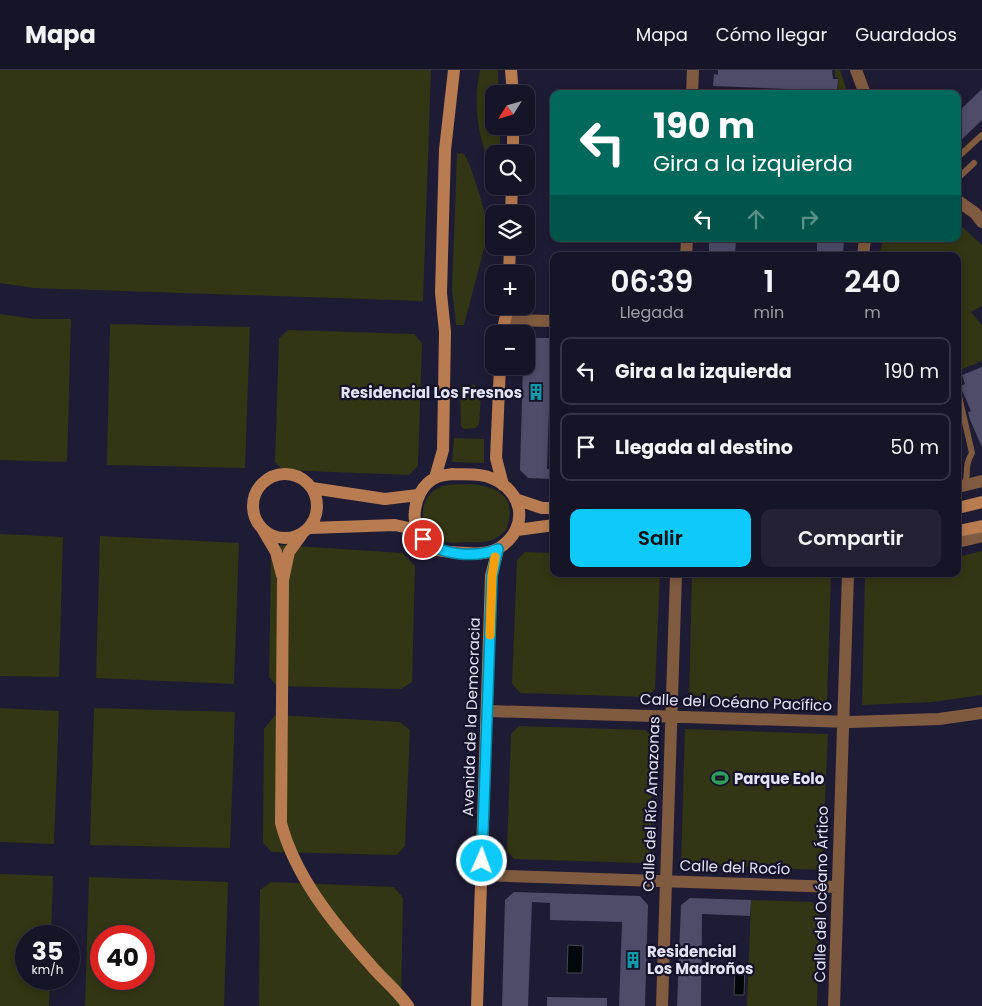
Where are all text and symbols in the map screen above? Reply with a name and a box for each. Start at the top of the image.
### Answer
text: Mapa [25,18,96,51]
text: Mapa [636,22,688,47]
text: Cómo llegar [716,22,827,47]
text: Guardados [855,22,957,47]
north arrow [485,85,535,135]
map controls [485,85,535,375]
text: 190 m [653,101,755,150]
icon: left [570,110,635,175]
button: search [485,145,535,195]
text: Gira a la izquierda [653,148,853,179]
button: layers [485,205,535,255]
icon: left [689,205,717,233]
icon: ahead [742,205,770,233]
icon: right [795,205,823,233]
text: 06:39 [610,260,693,303]
text: 1 [763,260,774,303]
text: 240 [844,260,901,303]
button: + [485,265,535,315]
text: Llegada [620,301,684,324]
text: min [754,301,784,324]
text: m [864,301,881,324]
button: − [485,325,535,375]
icon: left [572,357,600,385]
text: Gira a la izquierda [615,358,792,385]
text: 190 m [884,358,939,385]
place label: Residencial Los Fresnos [341,382,522,403]
building icon: Residencial Los Fresnos [526,382,546,402]
icon: arrive [572,433,600,461]
text: Llegada al destino [615,434,793,461]
text: 50 m [890,434,939,461]
button: Salir [570,509,751,567]
button: Compartir [761,509,941,567]
pin [402,518,444,560]
icon: arrive [409,525,437,553]
street label: Avenida de la Democracia [457,617,485,817]
street label: Calle del Océano Pacífico [640,688,832,716]
street label: Calle del Río Amazonas [637,716,665,892]
sports icon: Parque Eolo [710,768,730,788]
place label: Parque Eolo [734,768,825,789]
street label: Calle del Océano Ártico [809,806,833,982]
position arrow [455,834,507,886]
street label: Calle del Rocío [679,855,791,879]
speed limit sign: 40 [90,925,155,990]
text: 35 [32,934,63,969]
place label: Residencial Los Madroños [647,941,753,979]
building icon: Residencial Los Madroños [623,950,643,970]
text: km/h [32,961,63,978]

